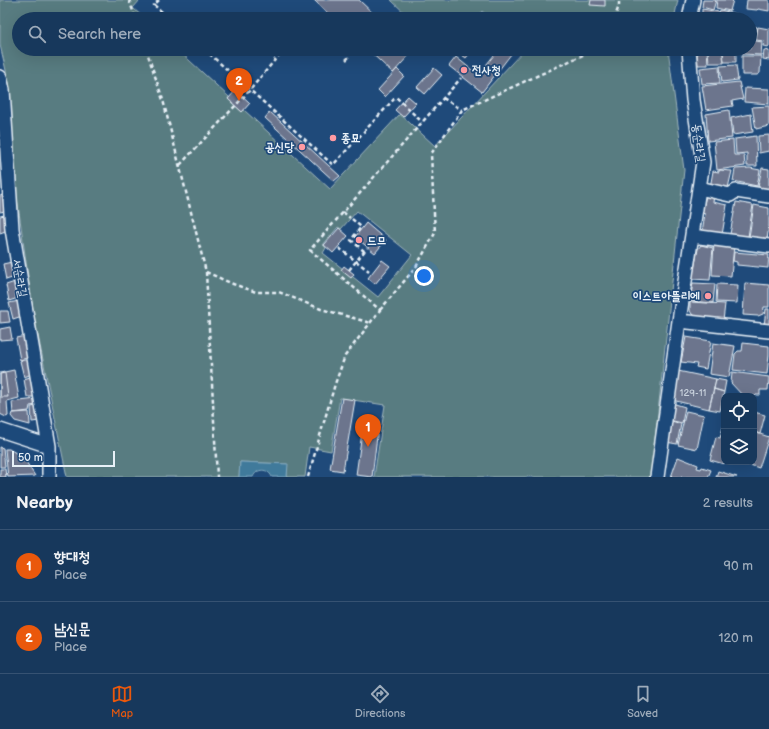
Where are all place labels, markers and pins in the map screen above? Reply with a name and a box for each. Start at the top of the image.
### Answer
place label: 전사청 [472,63,501,78]
marker: 전사청 [459,65,469,75]
pin: 2 [226,68,252,101]
place label: 종묘 [341,131,361,146]
marker: 종묘 [328,133,338,143]
place label: 공신당 [265,140,294,155]
marker: 공신당 [297,142,307,152]
place label: 드므 [367,233,386,248]
marker: 드므 [354,235,364,245]
place label: 이스트아뜰리에 [632,289,700,304]
marker: 이스트아뜰리에 [703,291,713,301]
pin: 1 [355,414,381,447]

